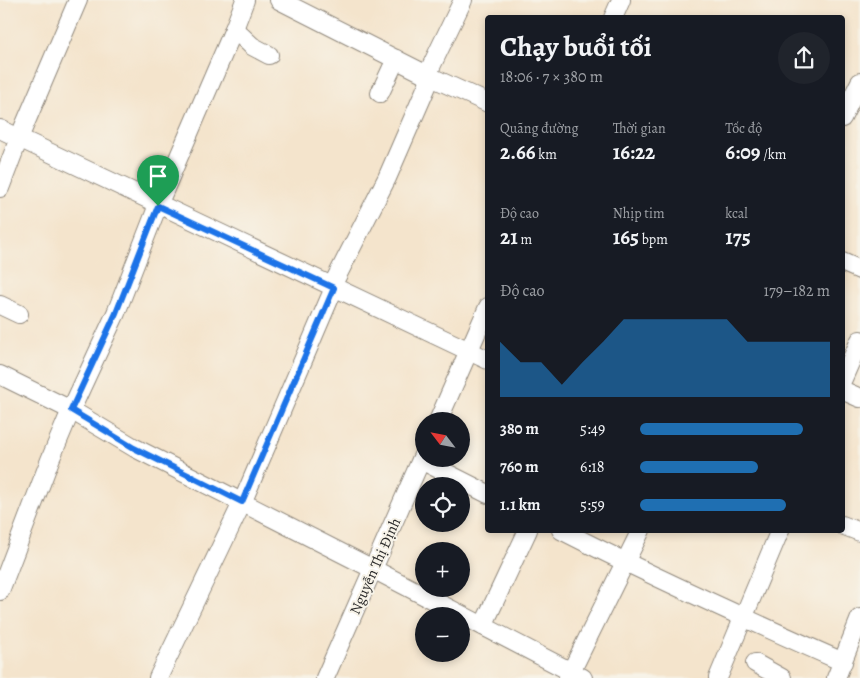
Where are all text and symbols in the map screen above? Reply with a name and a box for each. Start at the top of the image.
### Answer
text: Chạy buổi tối [500,28,652,66]
button: share [778,32,830,84]
text: 18:06 · 7 × 380 m [500,66,603,88]
text: Quãng đường [500,119,578,138]
text: Thời gian [613,119,666,138]
text: Tốc độ [725,119,762,138]
text: 2.66 [500,138,536,166]
text: 16:22 [613,138,655,166]
text: 6:09 [725,138,760,166]
text: km [536,145,557,164]
text: /km [760,145,786,164]
pin [137,155,179,206]
icon: arrive [144,162,172,190]
text: Độ cao [500,204,539,223]
text: Nhịp tim [613,204,665,223]
text: kcal [725,204,748,223]
text: 21 [500,223,518,251]
text: 165 [613,223,639,251]
text: 175 [725,223,751,251]
text: m [518,230,532,249]
text: bpm [639,230,668,249]
text: Độ cao [500,280,545,302]
text: 179–182 m [763,280,830,302]
north arrow [415,412,470,468]
map controls [415,412,470,662]
text: 380 m [500,418,539,440]
text: 5:49 [580,418,605,440]
text: 760 m [500,456,539,478]
text: 6:18 [580,456,604,478]
button: locate [415,477,470,532]
text: 1.1 km [500,494,540,516]
text: 5:59 [580,494,605,516]
street label: Nguyễn Thị Định [345,515,405,617]
button: + [415,542,470,597]
button: − [415,607,470,662]

